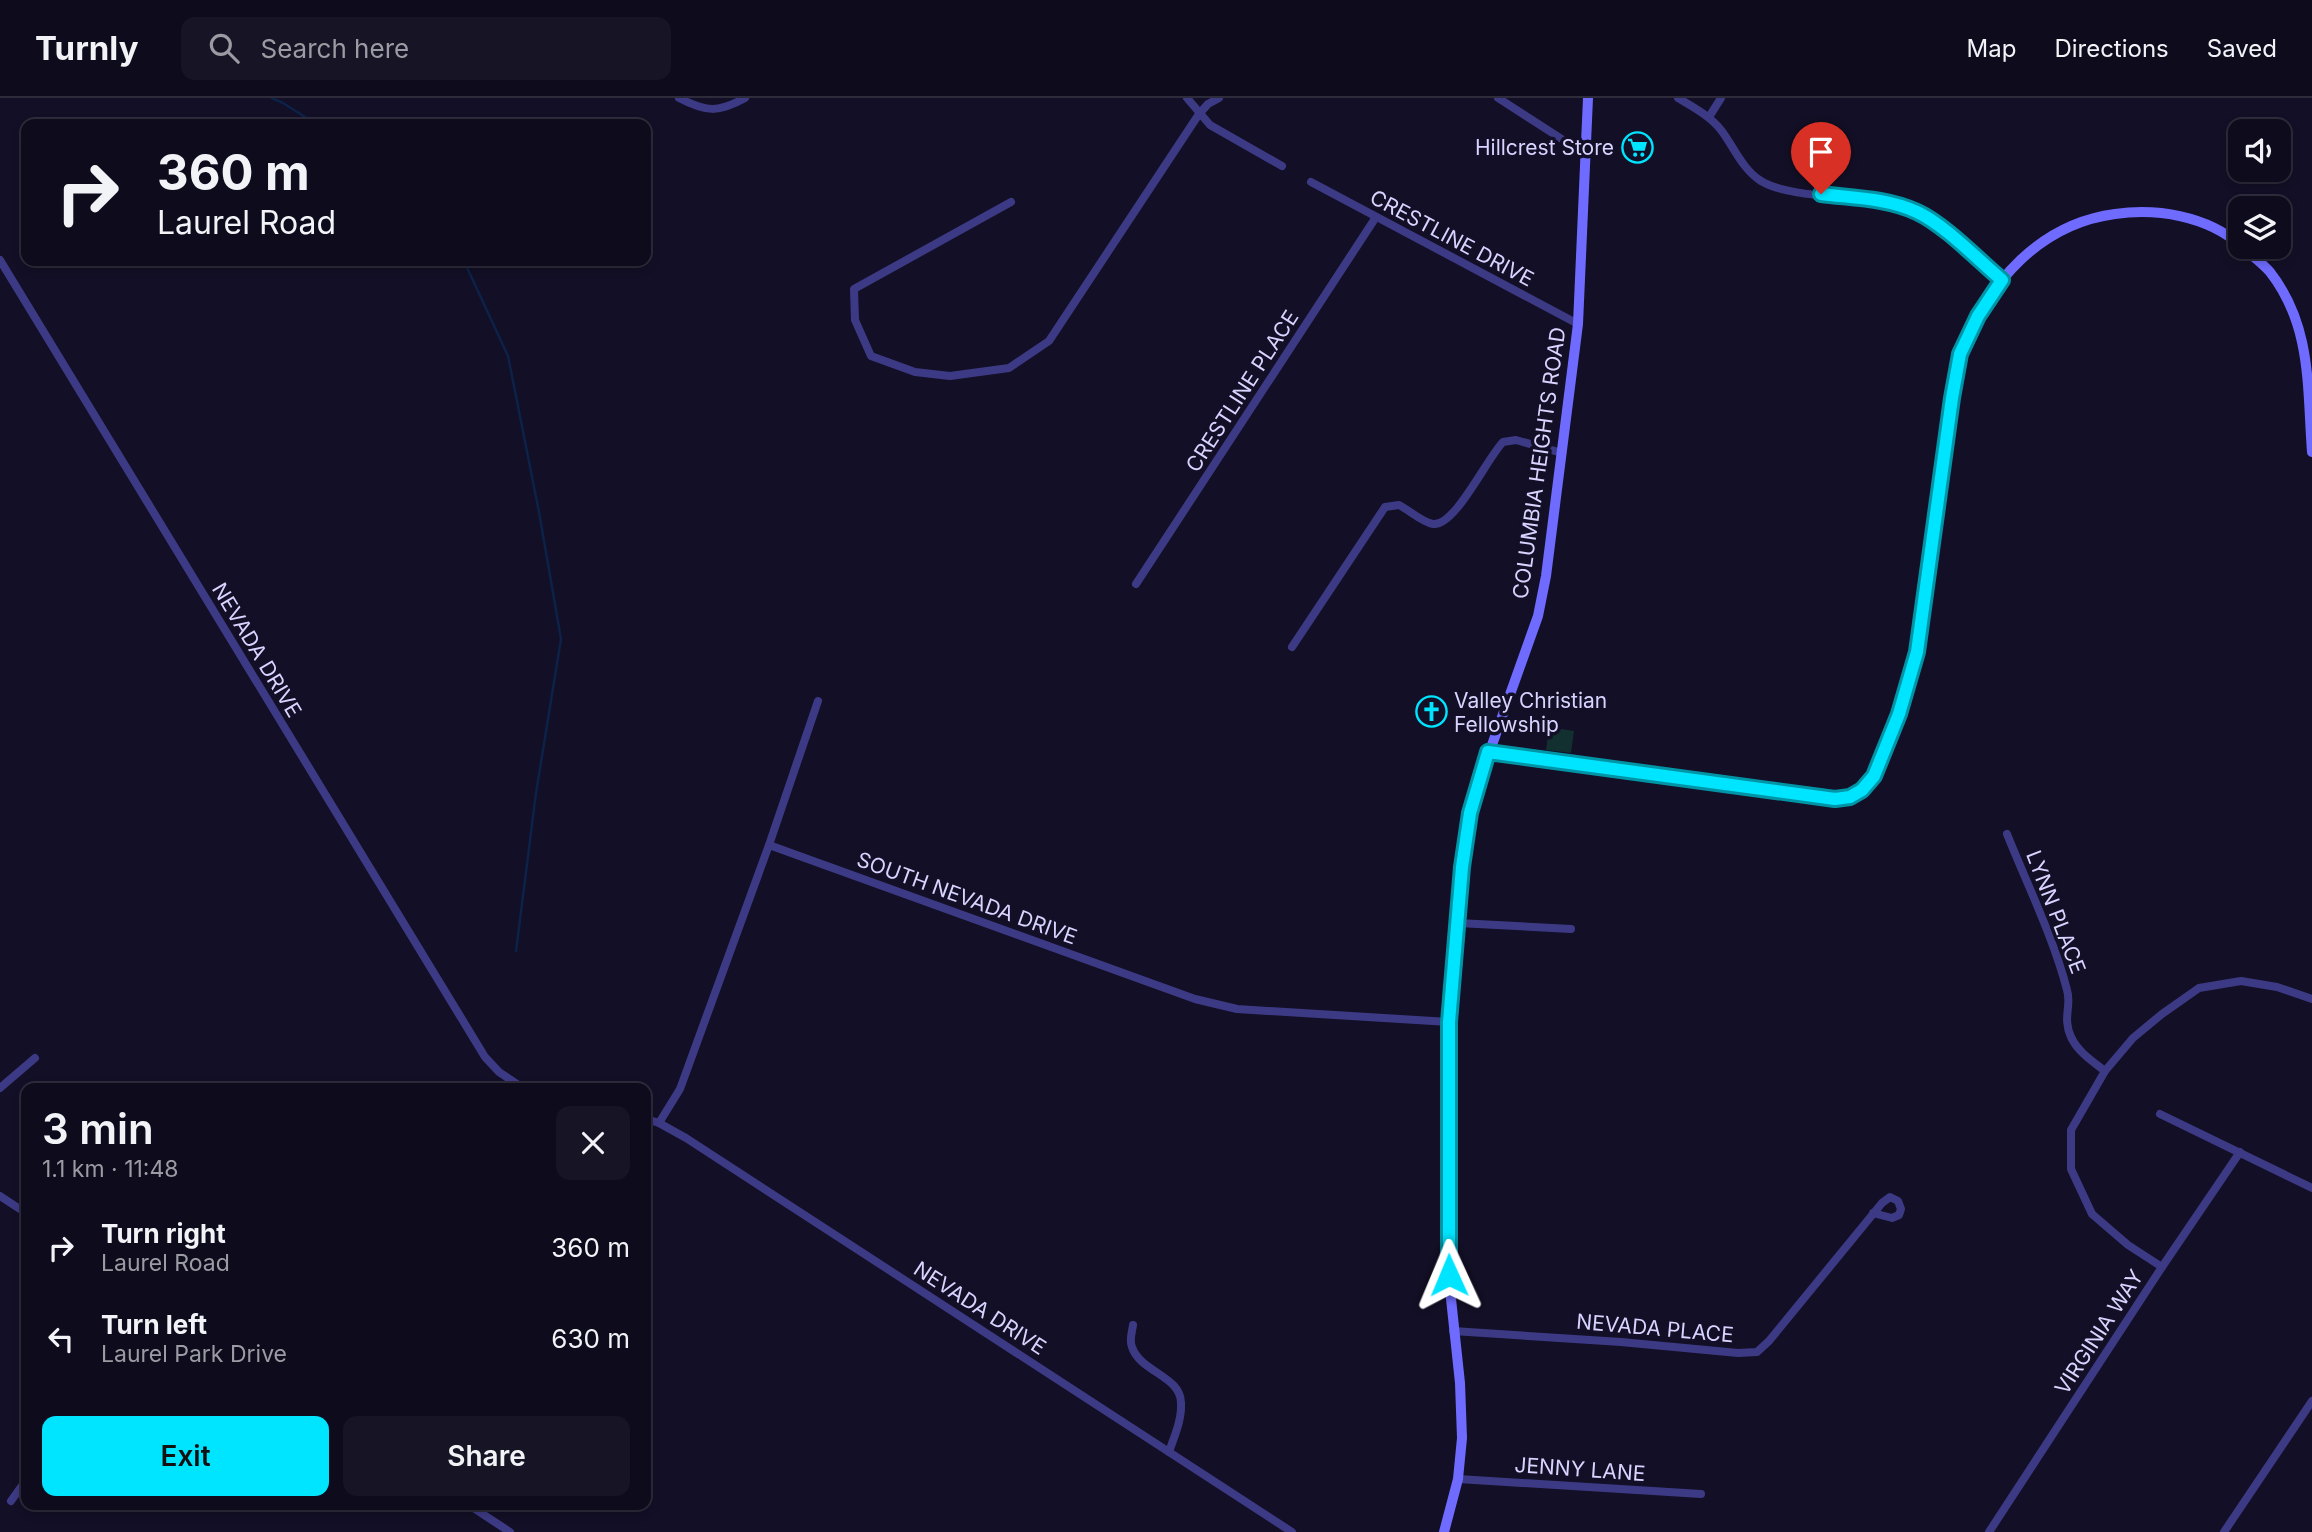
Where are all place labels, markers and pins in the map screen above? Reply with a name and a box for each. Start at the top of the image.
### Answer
pin [1791,122,1851,194]
supermarket icon: Hillcrest Store [1620,130,1654,164]
place label: Hillcrest Store [1475,135,1614,160]
place label: Valley Christian Fellowship [1454,688,1607,737]
church icon: Valley Christian Fellowship [1414,695,1448,729]

